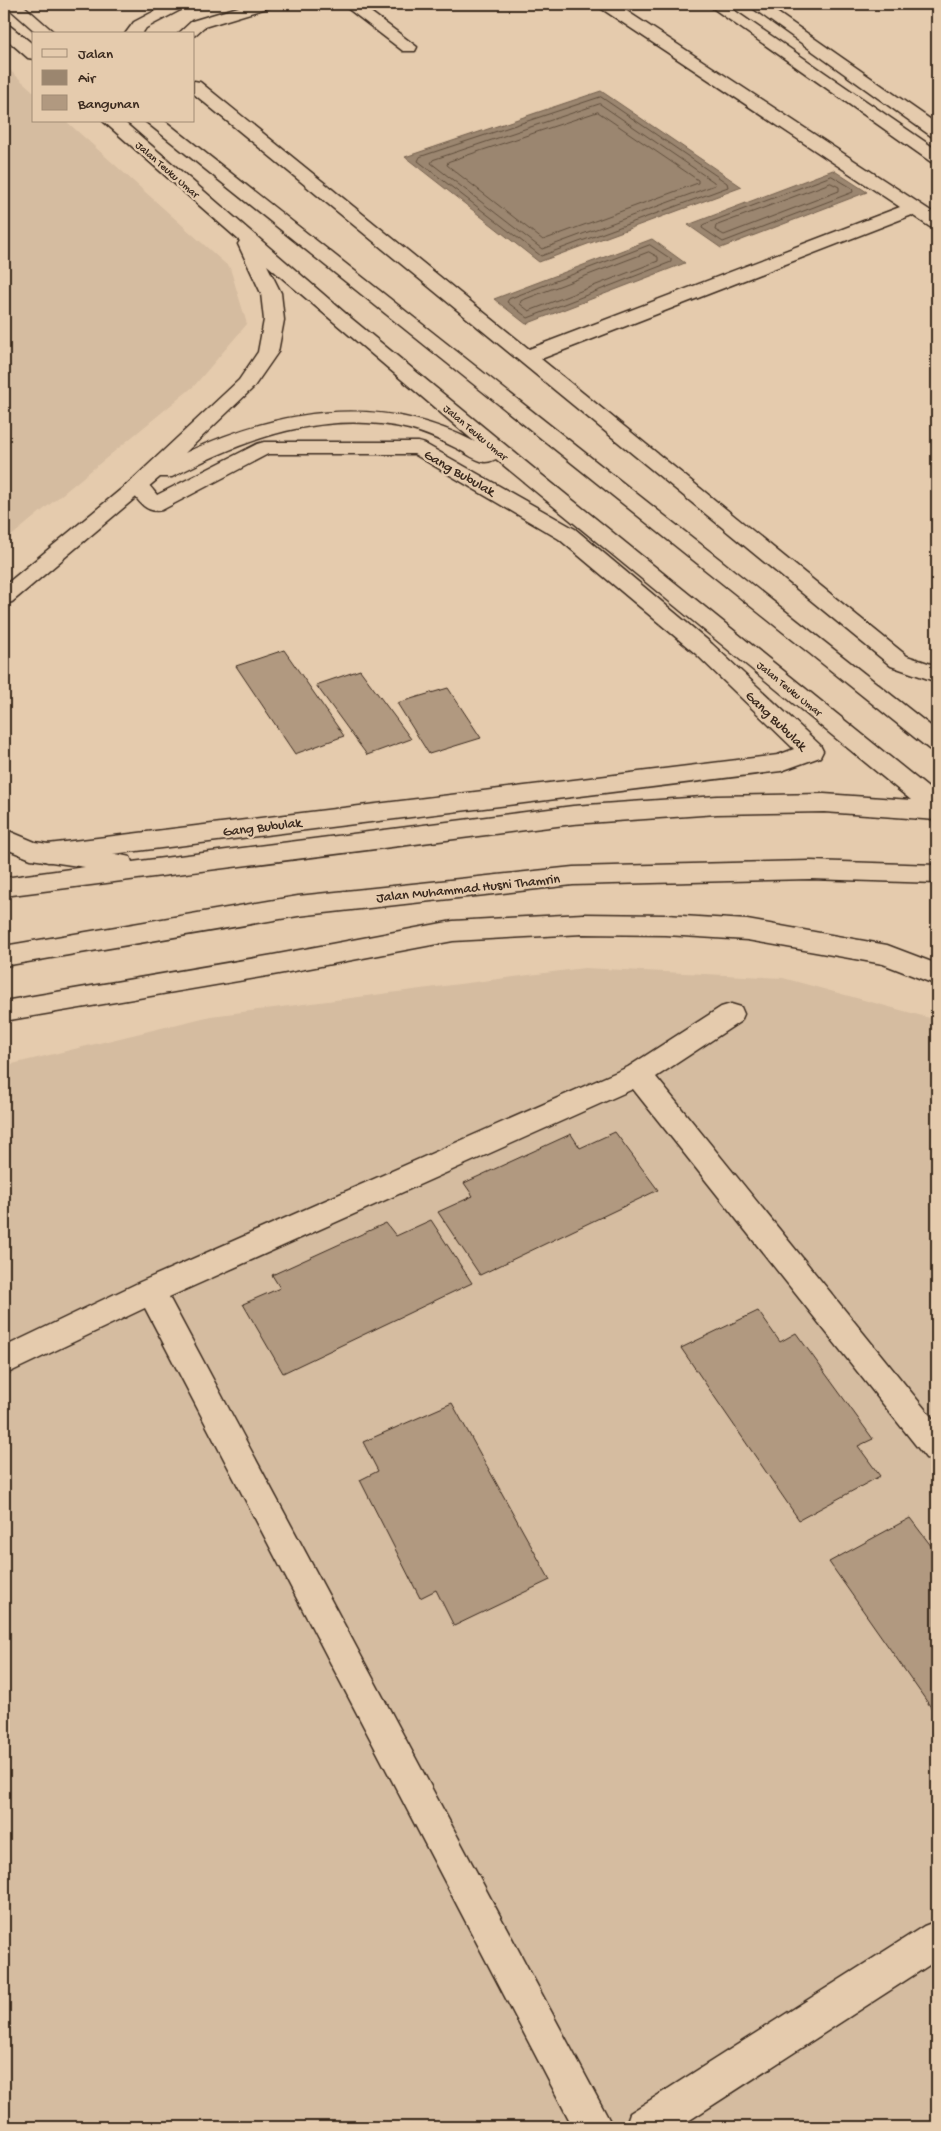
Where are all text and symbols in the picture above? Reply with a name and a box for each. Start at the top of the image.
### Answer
legend [32,32,195,122]
text: Jalan [78,46,113,64]
text: Air [78,70,97,88]
text: Bangunan [77,96,139,114]
street label: Jalan Teuku Umar [132,140,202,202]
street label: Jalan Teuku Umar [440,403,510,465]
street label: Gang Bubulak [420,447,499,502]
street label: Jalan Teuku Umar [754,660,825,720]
street label: Gang Bubulak [741,688,811,757]
street label: Gang Bubulak [222,815,304,842]
street label: Jalan Muhammad Husni Thamrin [376,871,561,908]

